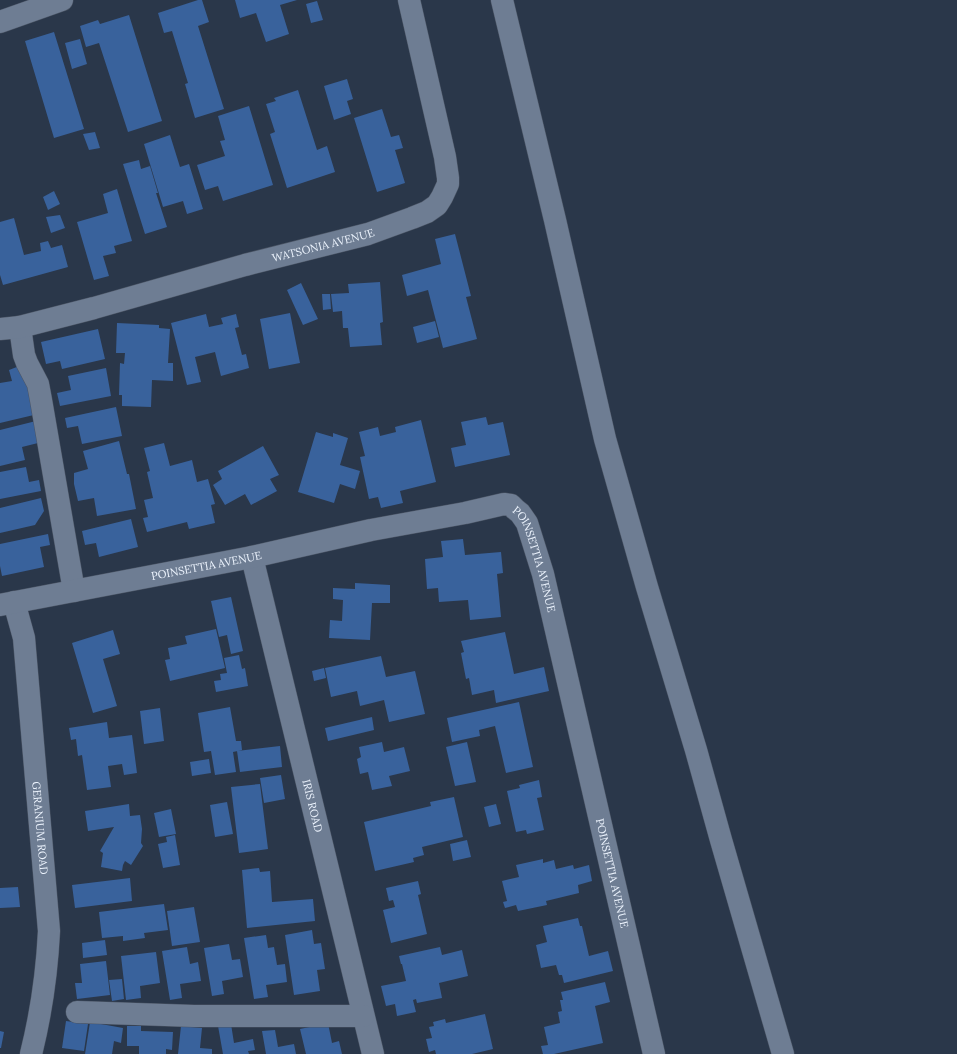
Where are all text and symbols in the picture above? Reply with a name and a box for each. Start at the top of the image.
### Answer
street label: WATSONIA AVENUE [270,225,376,265]
street label: POINSETTIA AVENUE [510,503,559,614]
street label: POINSETTIA AVENUE [150,548,263,583]
street label: IRIS ROAD [299,778,326,834]
street label: GERANIUM ROAD [29,781,51,875]
street label: POINSETTIA AVENUE [593,817,632,930]

